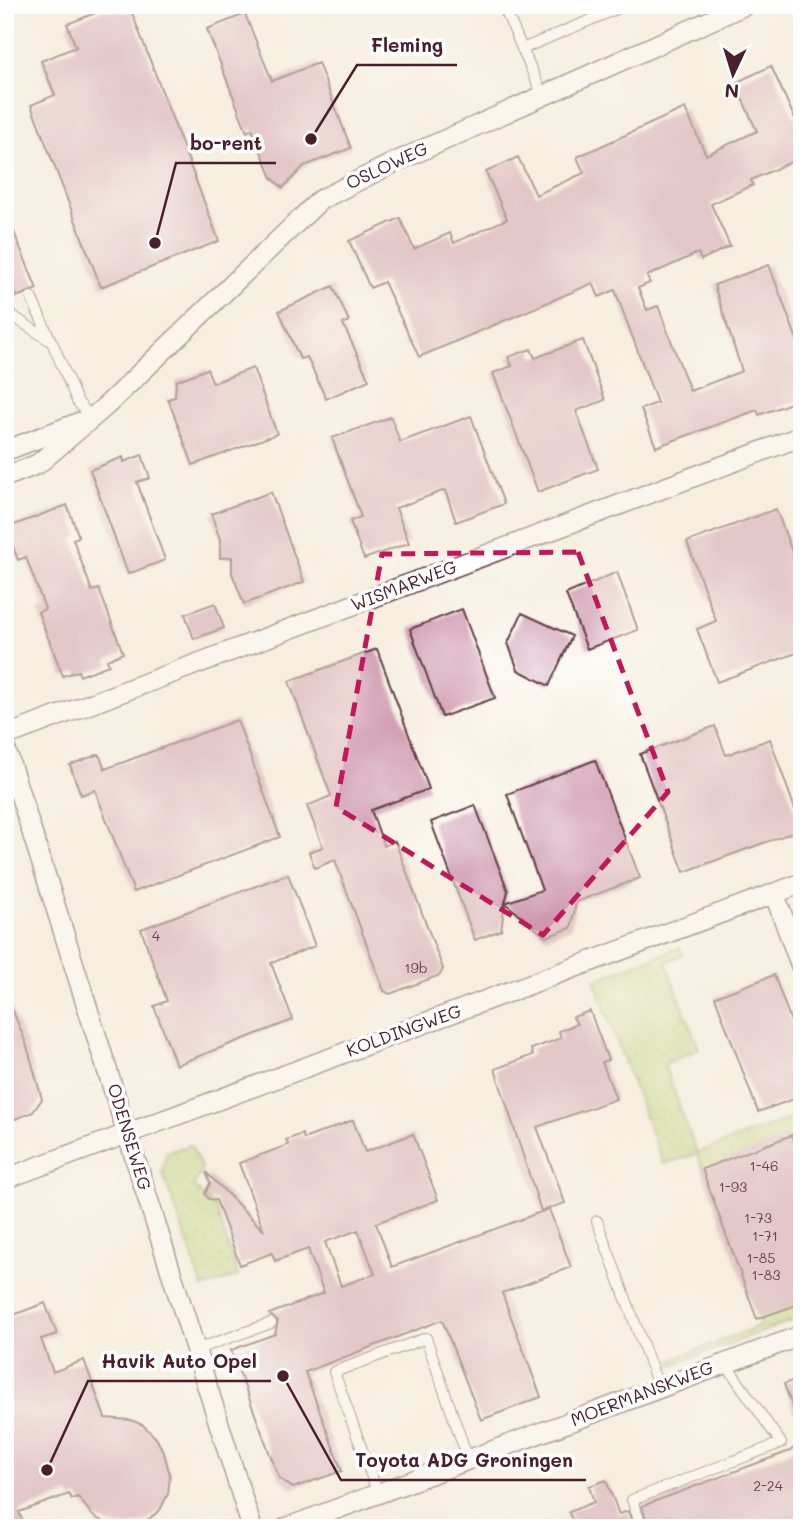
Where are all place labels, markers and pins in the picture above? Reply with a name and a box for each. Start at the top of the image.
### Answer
callout: Fleming [357,25,457,65]
callout: bo-rent [176,123,276,163]
callout: Havik Auto Opel [88,1341,271,1381]
callout: Toyota ADG Groningen [341,1440,586,1480]

